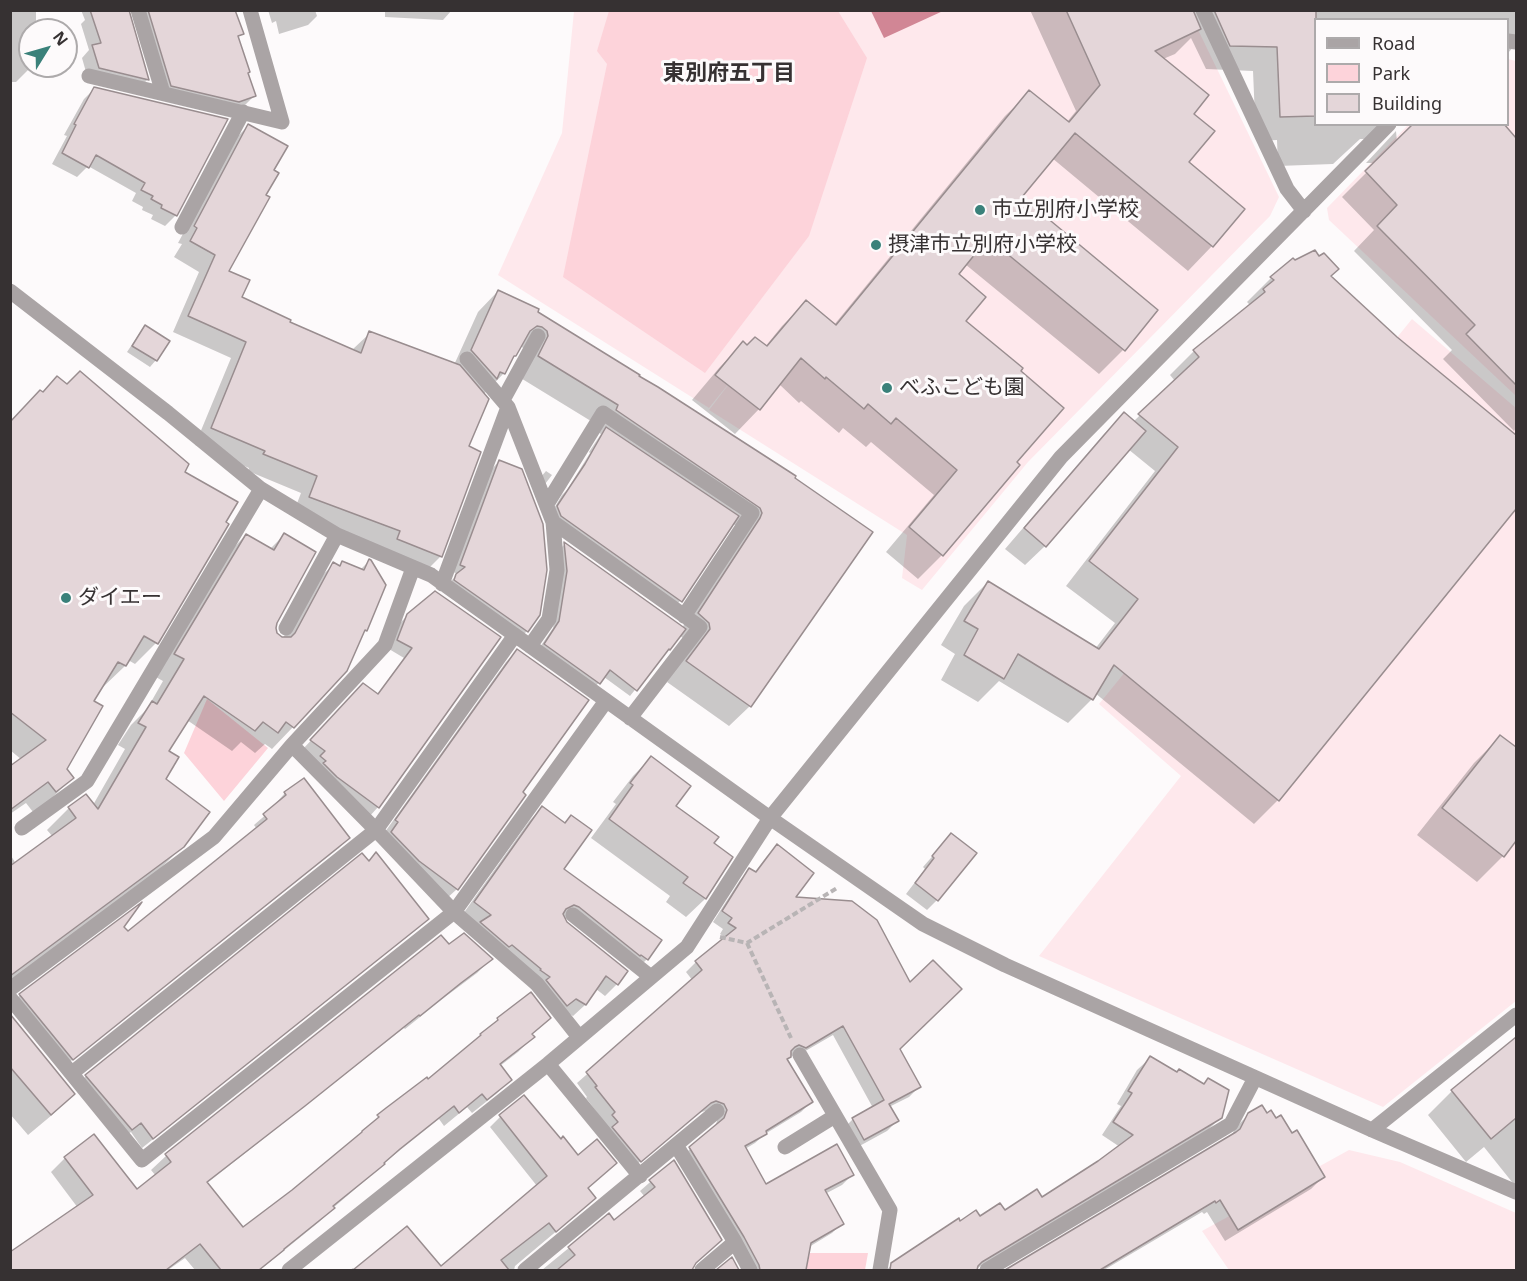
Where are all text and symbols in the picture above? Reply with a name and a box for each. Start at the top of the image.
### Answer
north arrow [18,18,78,78]
legend [1314,18,1509,126]
text: N [48,27,73,50]
text: Road [1372,31,1415,55]
district label: 東別府五丁目 [663,61,795,87]
text: Park [1372,61,1410,85]
text: Building [1372,91,1442,115]
place label: 市立別府小学校 [992,197,1139,223]
marker: 市立別府小学校 [973,203,987,217]
place label: 摂津市立別府小学校 [888,232,1077,258]
marker: 摂津市立別府小学校 [869,238,883,252]
place label: べふこども園 [899,375,1025,401]
marker: べふこども園 [880,381,894,395]
place label: ダイエー [78,585,162,611]
marker: ダイエー [59,591,73,605]

